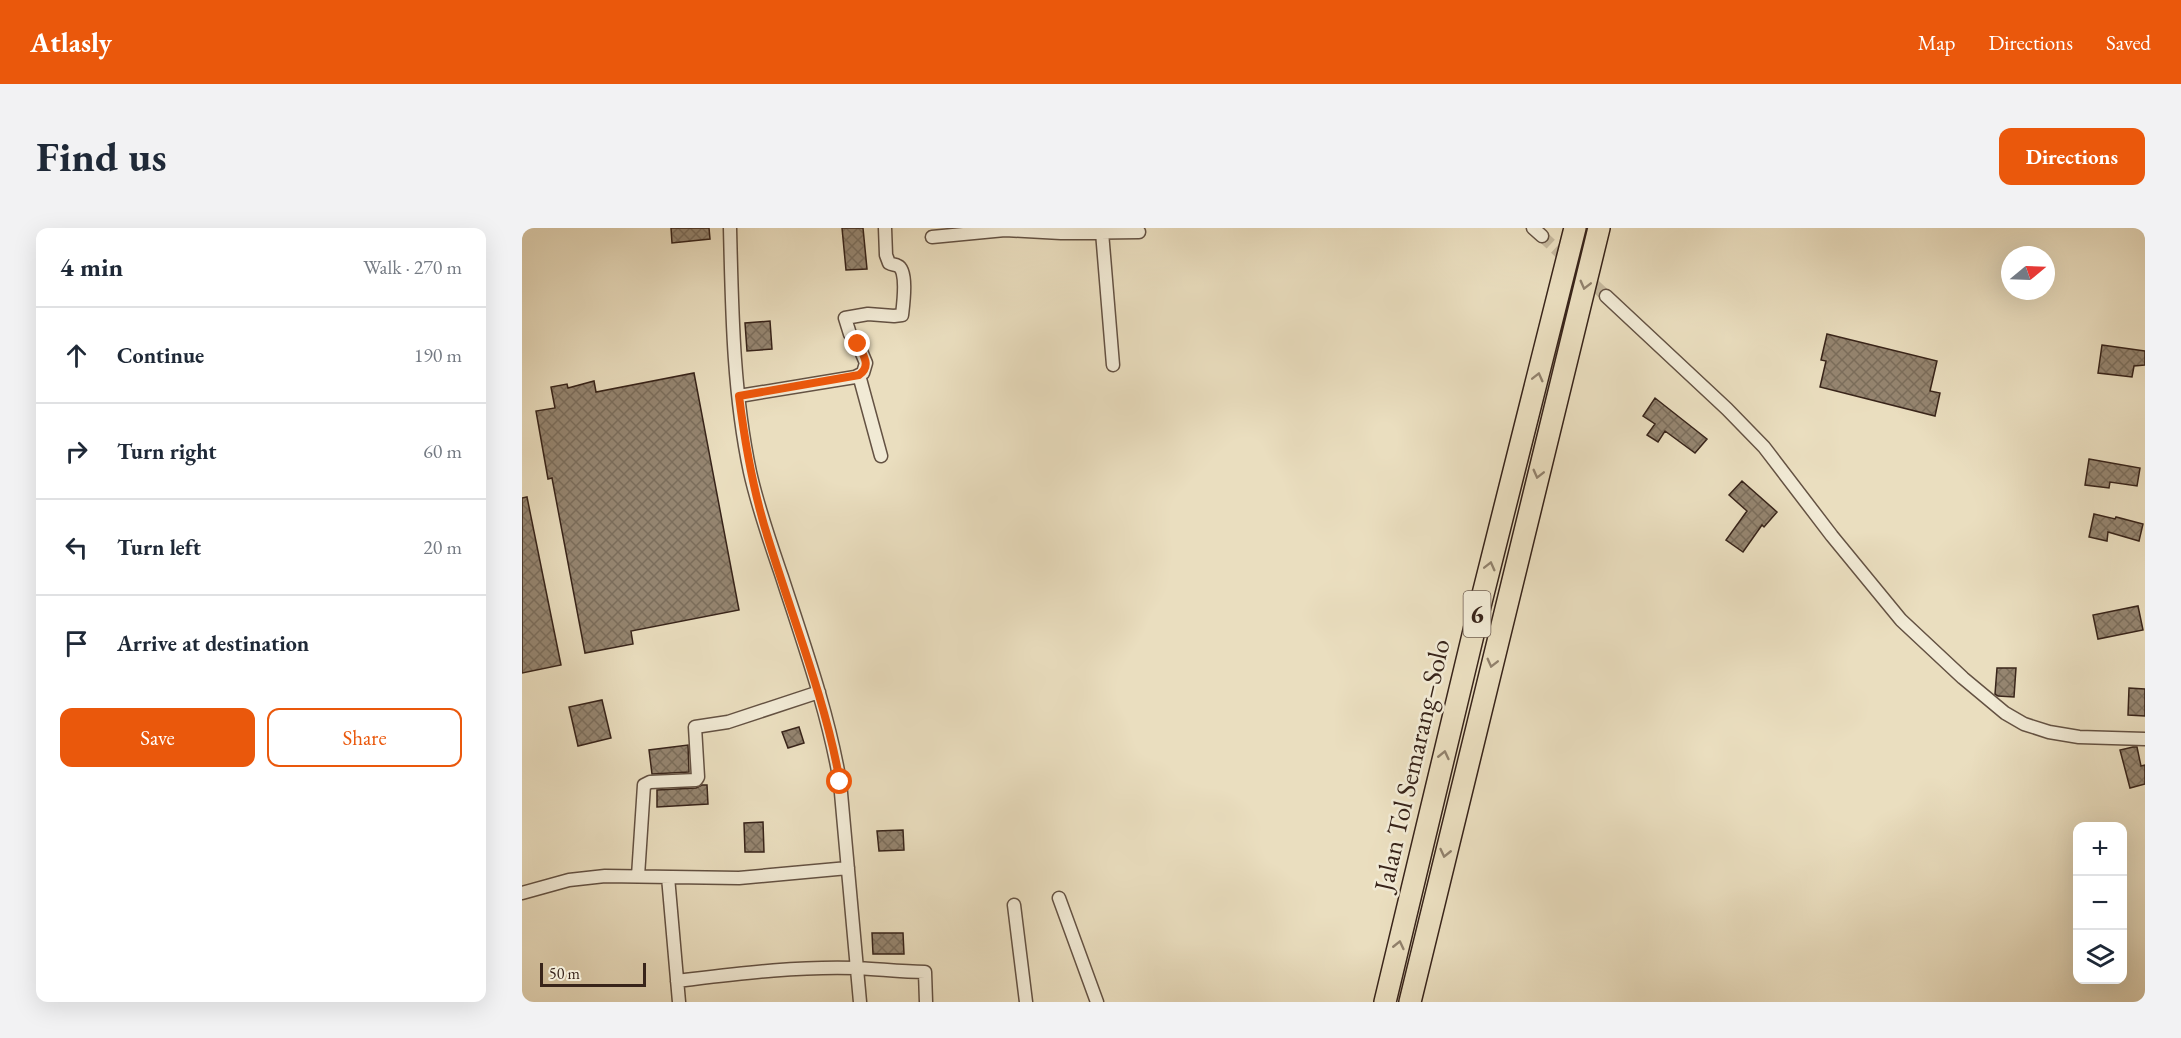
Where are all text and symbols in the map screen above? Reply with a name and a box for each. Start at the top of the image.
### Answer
text: Atlasly [30,24,112,60]
text: Map [1918,29,1955,56]
text: Directions [1988,29,2073,56]
text: Saved [2106,29,2151,56]
button: Directions [1999,128,2145,185]
text: Find us [36,129,167,184]
north arrow [2001,246,2055,300]
text: 4 min [60,250,123,284]
text: Walk · 270 m [363,254,462,280]
one-way arrow [1580,280,1593,290]
route end [844,330,870,356]
icon: ahead [60,339,93,372]
text: Continue [117,341,204,370]
text: 190 m [414,342,462,368]
one-way arrow [1531,372,1543,383]
icon: right [60,435,93,468]
text: Turn right [117,437,216,466]
text: 60 m [423,438,462,464]
one-way arrow [1533,469,1546,479]
icon: left [60,531,93,564]
text: Turn left [117,533,201,562]
text: 20 m [423,534,462,560]
one-way arrow [1482,561,1495,571]
road number: 6 [1464,591,1490,637]
icon: arrive [60,627,93,660]
text: Arrive at destination [117,629,309,658]
street label: Jalan Tol Semarang–Solo [1365,635,1458,896]
one-way arrow [1486,658,1499,668]
button: Save [60,708,255,767]
button: Share [267,708,462,767]
one-way arrow [1436,751,1449,761]
route start [826,768,852,794]
map controls [2073,822,2127,984]
button: + [2073,822,2127,876]
one-way arrow [1440,848,1453,858]
button: − [2073,876,2127,930]
button: layers [2073,930,2127,984]
one-way arrow [1391,940,1404,950]
scale bar [540,960,646,988]
text: 50 m [549,963,580,984]

